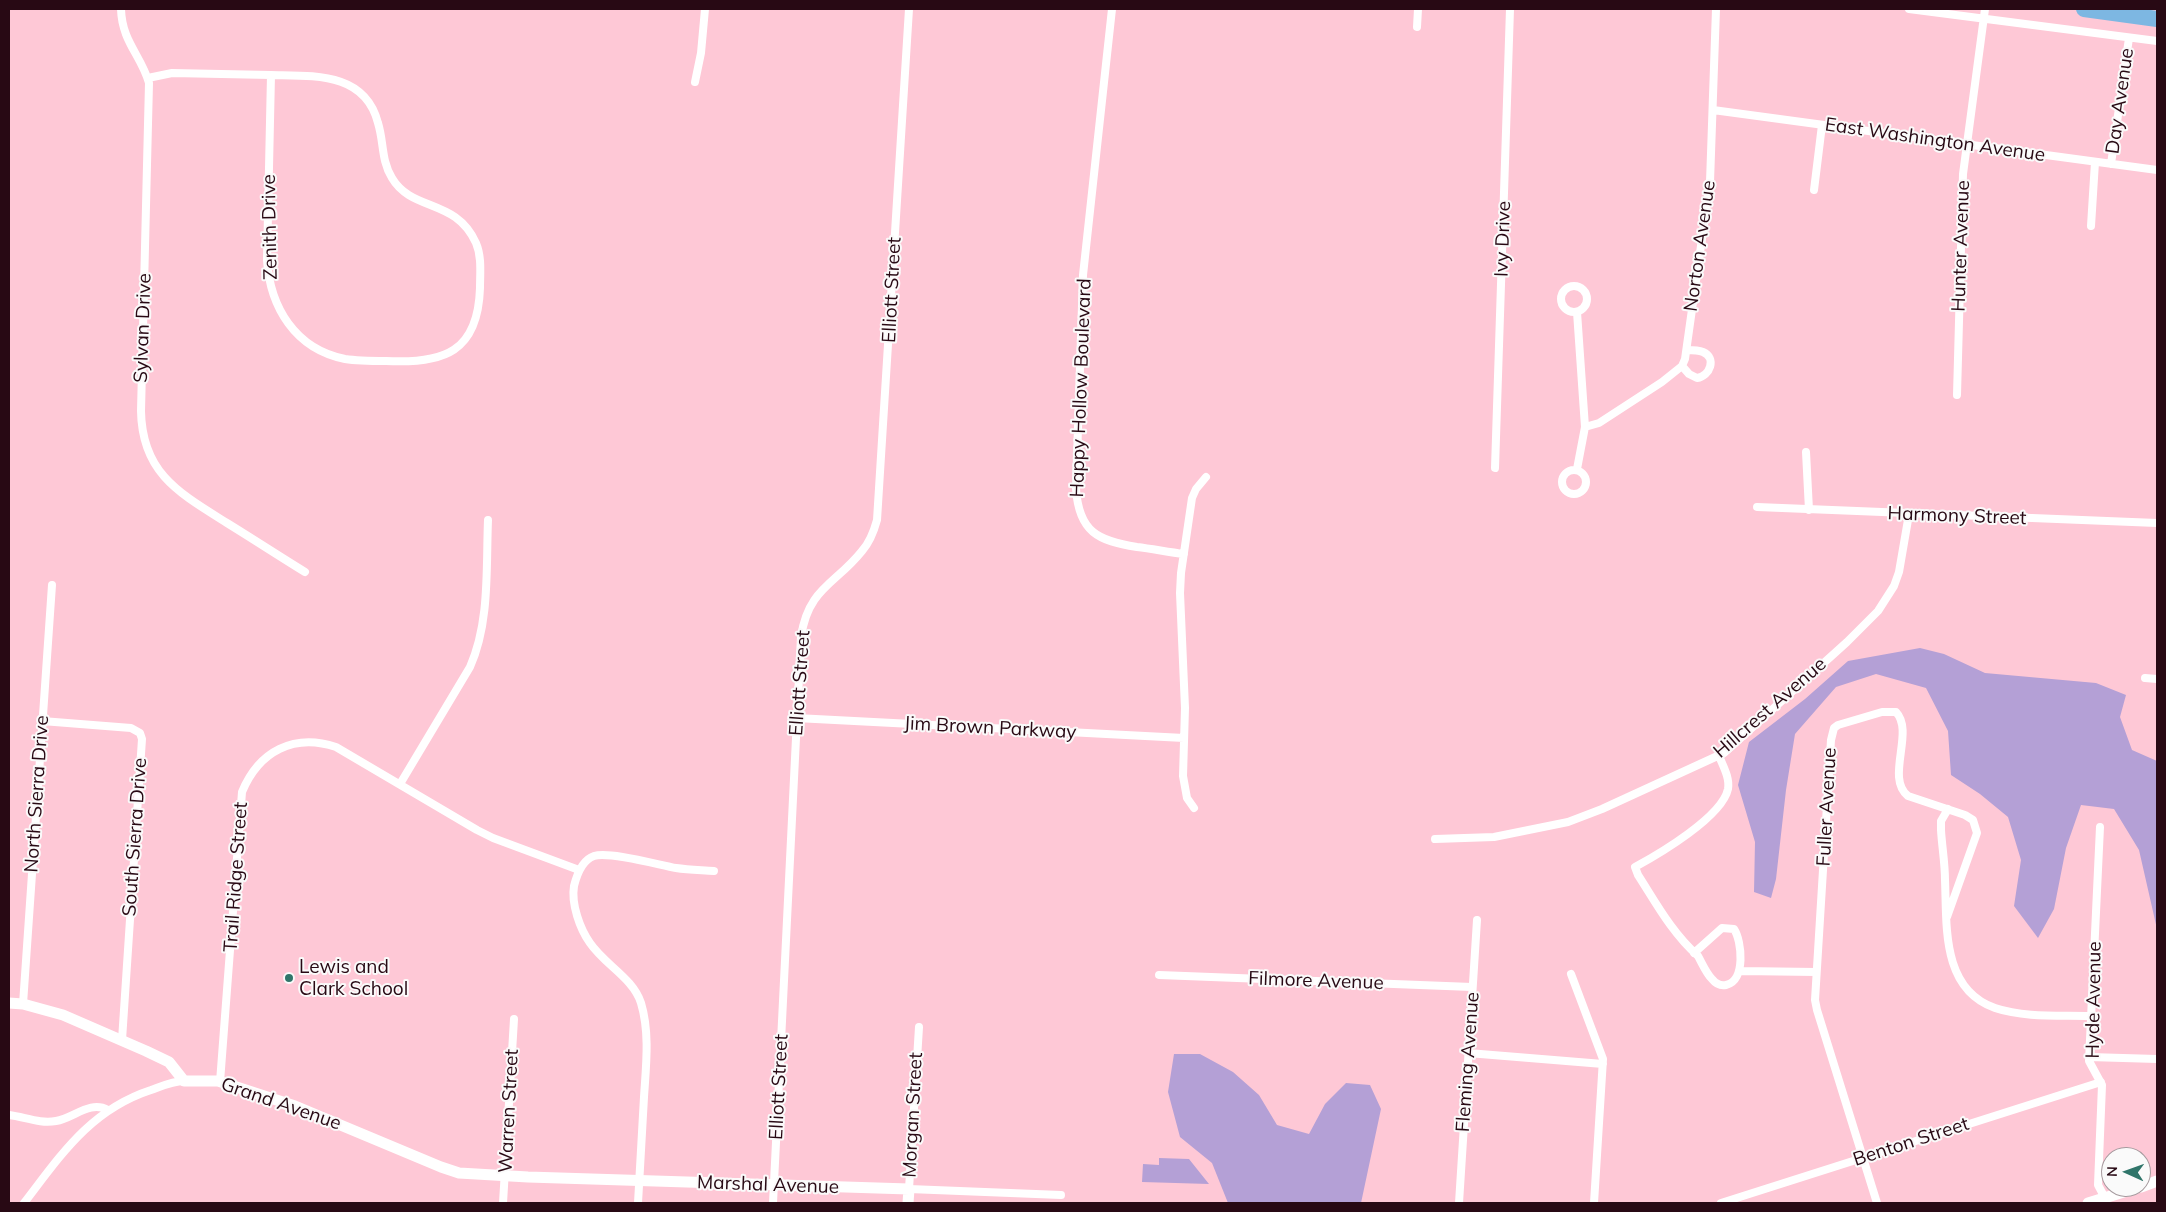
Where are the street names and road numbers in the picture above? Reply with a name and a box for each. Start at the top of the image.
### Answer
street label: Day Avenue [2101,47,2139,155]
street label: East Washington Avenue [1823,113,2047,167]
street label: Zenith Drive [258,174,282,280]
street label: Norton Avenue [1680,179,1720,313]
street label: Hunter Avenue [1947,180,1975,312]
street label: Ivy Drive [1490,201,1516,277]
street label: Elliott Street [878,236,906,344]
street label: Sylvan Drive [130,273,156,383]
street label: Happy Hollow Boulevard [1066,278,1096,498]
street label: Harmony Street [1887,502,2027,530]
street label: Elliott Street [785,629,815,737]
street label: Hillcrest Avenue [1709,653,1831,763]
street label: Jim Brown Parkway [903,712,1077,744]
street label: North Sierra Drive [20,714,54,874]
street label: Fuller Avenue [1813,747,1841,867]
street label: South Sierra Drive [118,757,152,917]
street label: Trail Ridge Street [219,801,253,953]
street label: Hyde Avenue [2082,941,2106,1059]
street label: Filmore Avenue [1248,967,1384,995]
street label: Fleming Avenue [1452,991,1484,1133]
street label: Elliott Street [765,1033,793,1141]
street label: Warren Street [494,1048,524,1174]
street label: Morgan Street [898,1052,928,1178]
street label: Grand Avenue [218,1073,344,1135]
street label: Benton Street [1850,1113,1972,1171]
street label: Marshal Avenue [697,1171,839,1199]

